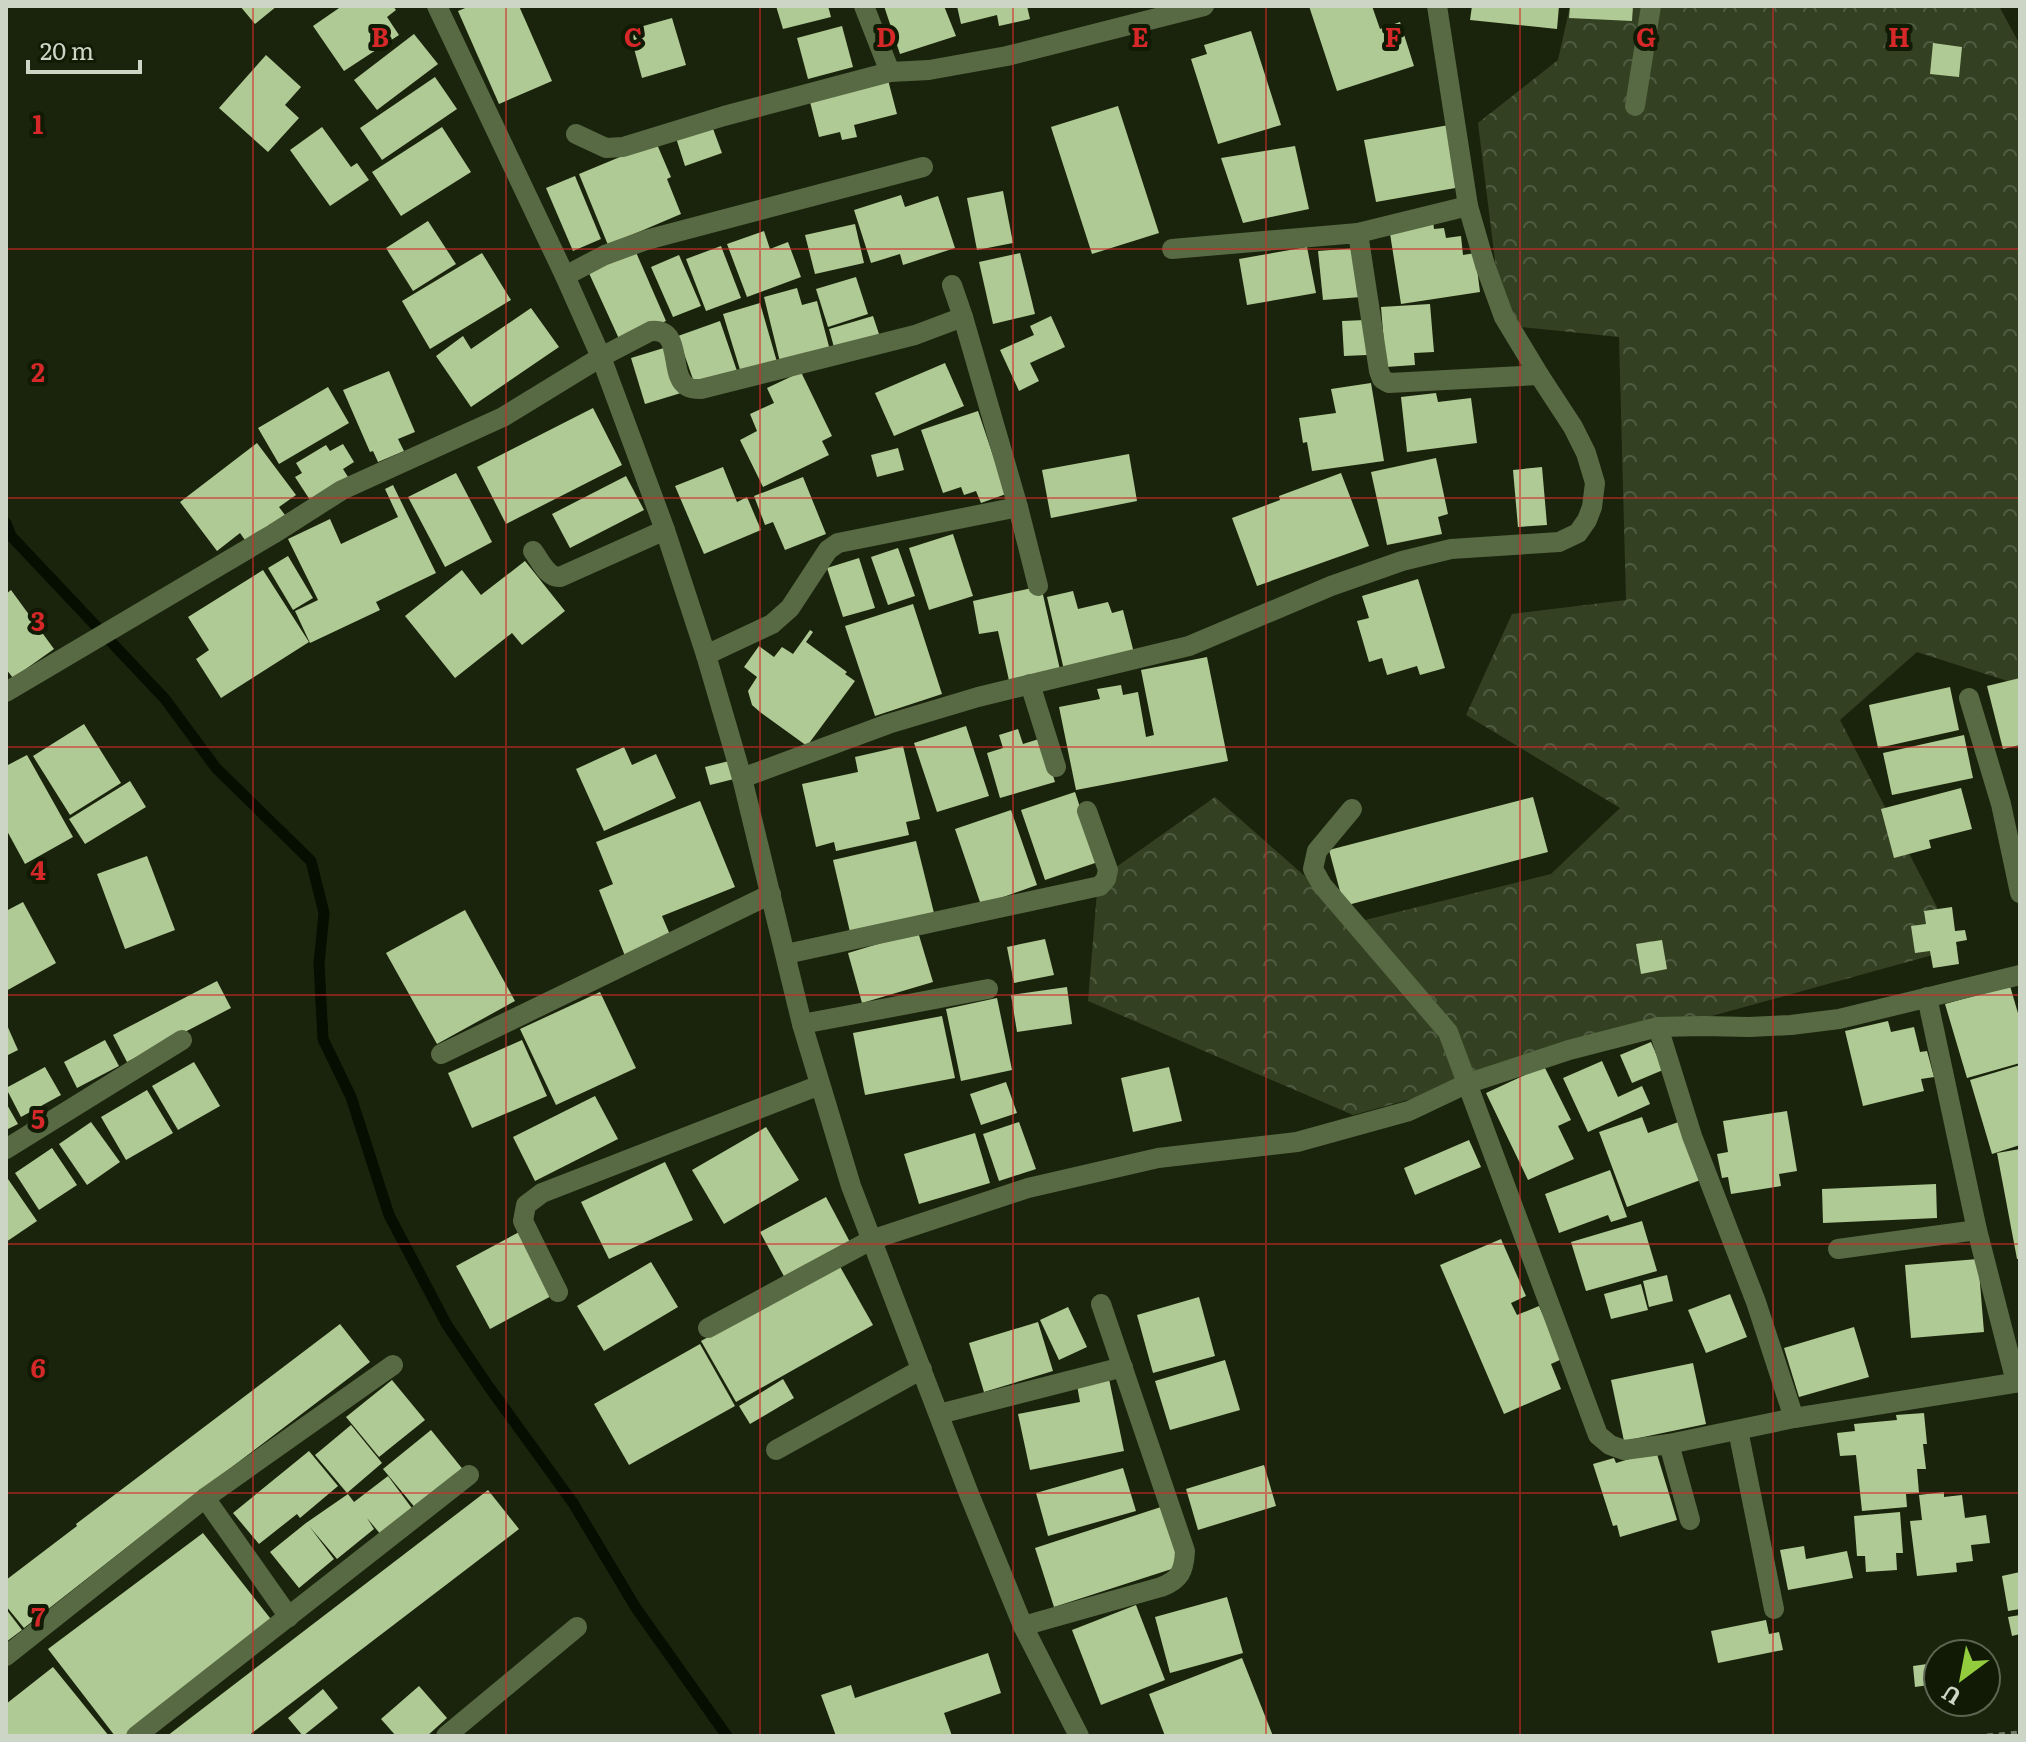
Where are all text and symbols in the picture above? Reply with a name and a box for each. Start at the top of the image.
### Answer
text: B [371,16,389,55]
text: C [624,16,642,55]
text: D [876,16,896,55]
text: E [1131,16,1149,55]
text: F [1385,16,1401,55]
text: G [1636,16,1656,55]
text: H [1888,16,1910,55]
scale bar [28,24,140,74]
text: 20 m [40,32,94,67]
text: 1 [33,103,44,142]
text: 2 [31,351,45,390]
text: 3 [31,600,45,639]
text: 4 [30,849,46,888]
text: 5 [31,1098,45,1137]
text: 6 [30,1347,46,1386]
text: 7 [31,1596,45,1635]
north arrow [1922,1638,2002,1718]
text: U [1935,1678,1967,1715]

